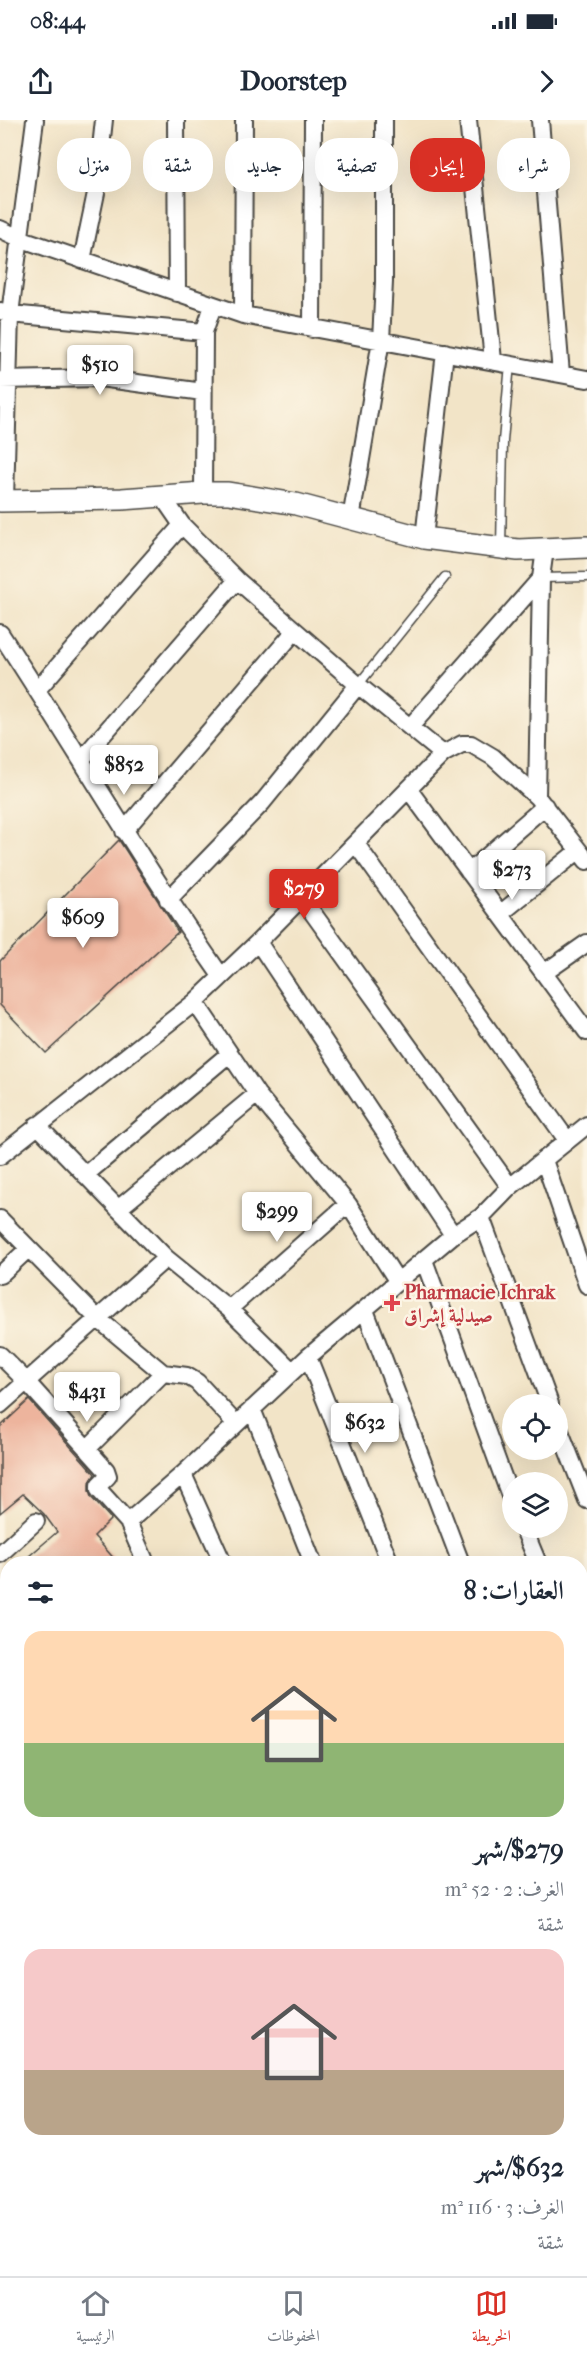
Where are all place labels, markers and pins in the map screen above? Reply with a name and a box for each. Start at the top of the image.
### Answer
pin: $510 [64,345,136,396]
pin: $852 [88,745,160,796]
pin: $273 [476,850,548,901]
pin: $279 [268,869,340,920]
pin: $609 [47,898,119,949]
pin: $299 [241,1192,313,1243]
place label: Pharmacie Ichrak صيدلية إشراق [404,1281,556,1328]
marker: Pharmacie Ichrak صيدلية إشراق [385,1296,399,1310]
pin: $431 [51,1372,123,1423]
pin: $632 [329,1403,401,1454]

